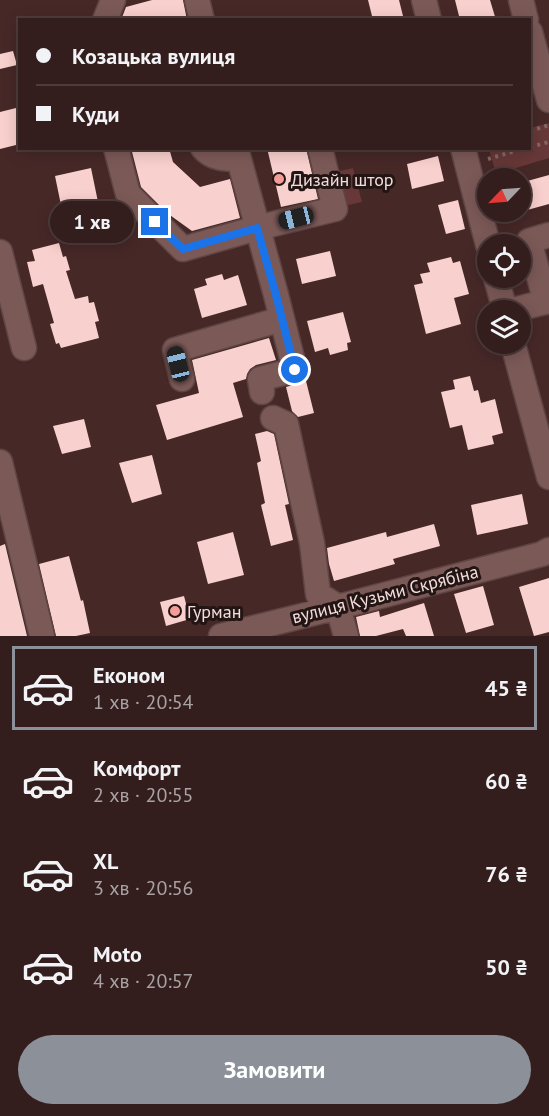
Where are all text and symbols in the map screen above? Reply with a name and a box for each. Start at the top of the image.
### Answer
text: Козацька вулиця [72,42,235,70]
text: Куди [72,100,120,128]
place label: Дизайн штор [291,168,394,191]
north arrow [477,168,531,222]
map controls [477,168,531,354]
marker: Дизайн штор [272,172,286,186]
callout: 1 хв [50,201,134,243]
car [276,205,316,231]
route end [141,208,168,235]
text: 1 хв [74,209,111,235]
button: locate [477,234,531,288]
button: layers [477,300,531,354]
car [165,344,191,384]
route start [281,356,308,383]
street label: вулиця Кузьми Скрябіна [289,560,481,628]
place label: Гурман [187,600,241,623]
marker: Гурман [168,604,182,618]
icon: car [21,661,75,715]
text: Економ [93,661,165,689]
text: 45 ₴ [485,674,528,702]
text: 1 хв · 20:54 [93,689,194,715]
icon: car [21,754,75,808]
text: Комфорт [93,754,181,782]
text: 60 ₴ [485,767,528,795]
text: 2 хв · 20:55 [93,782,194,808]
icon: car [21,847,75,901]
text: XL [93,847,118,875]
text: 76 ₴ [485,860,528,888]
text: 3 хв · 20:56 [93,875,194,901]
icon: car [21,940,75,994]
text: Moto [93,940,142,968]
text: 50 ₴ [485,953,528,981]
text: 4 хв · 20:57 [93,968,194,994]
button: Замовити [18,1035,531,1104]

